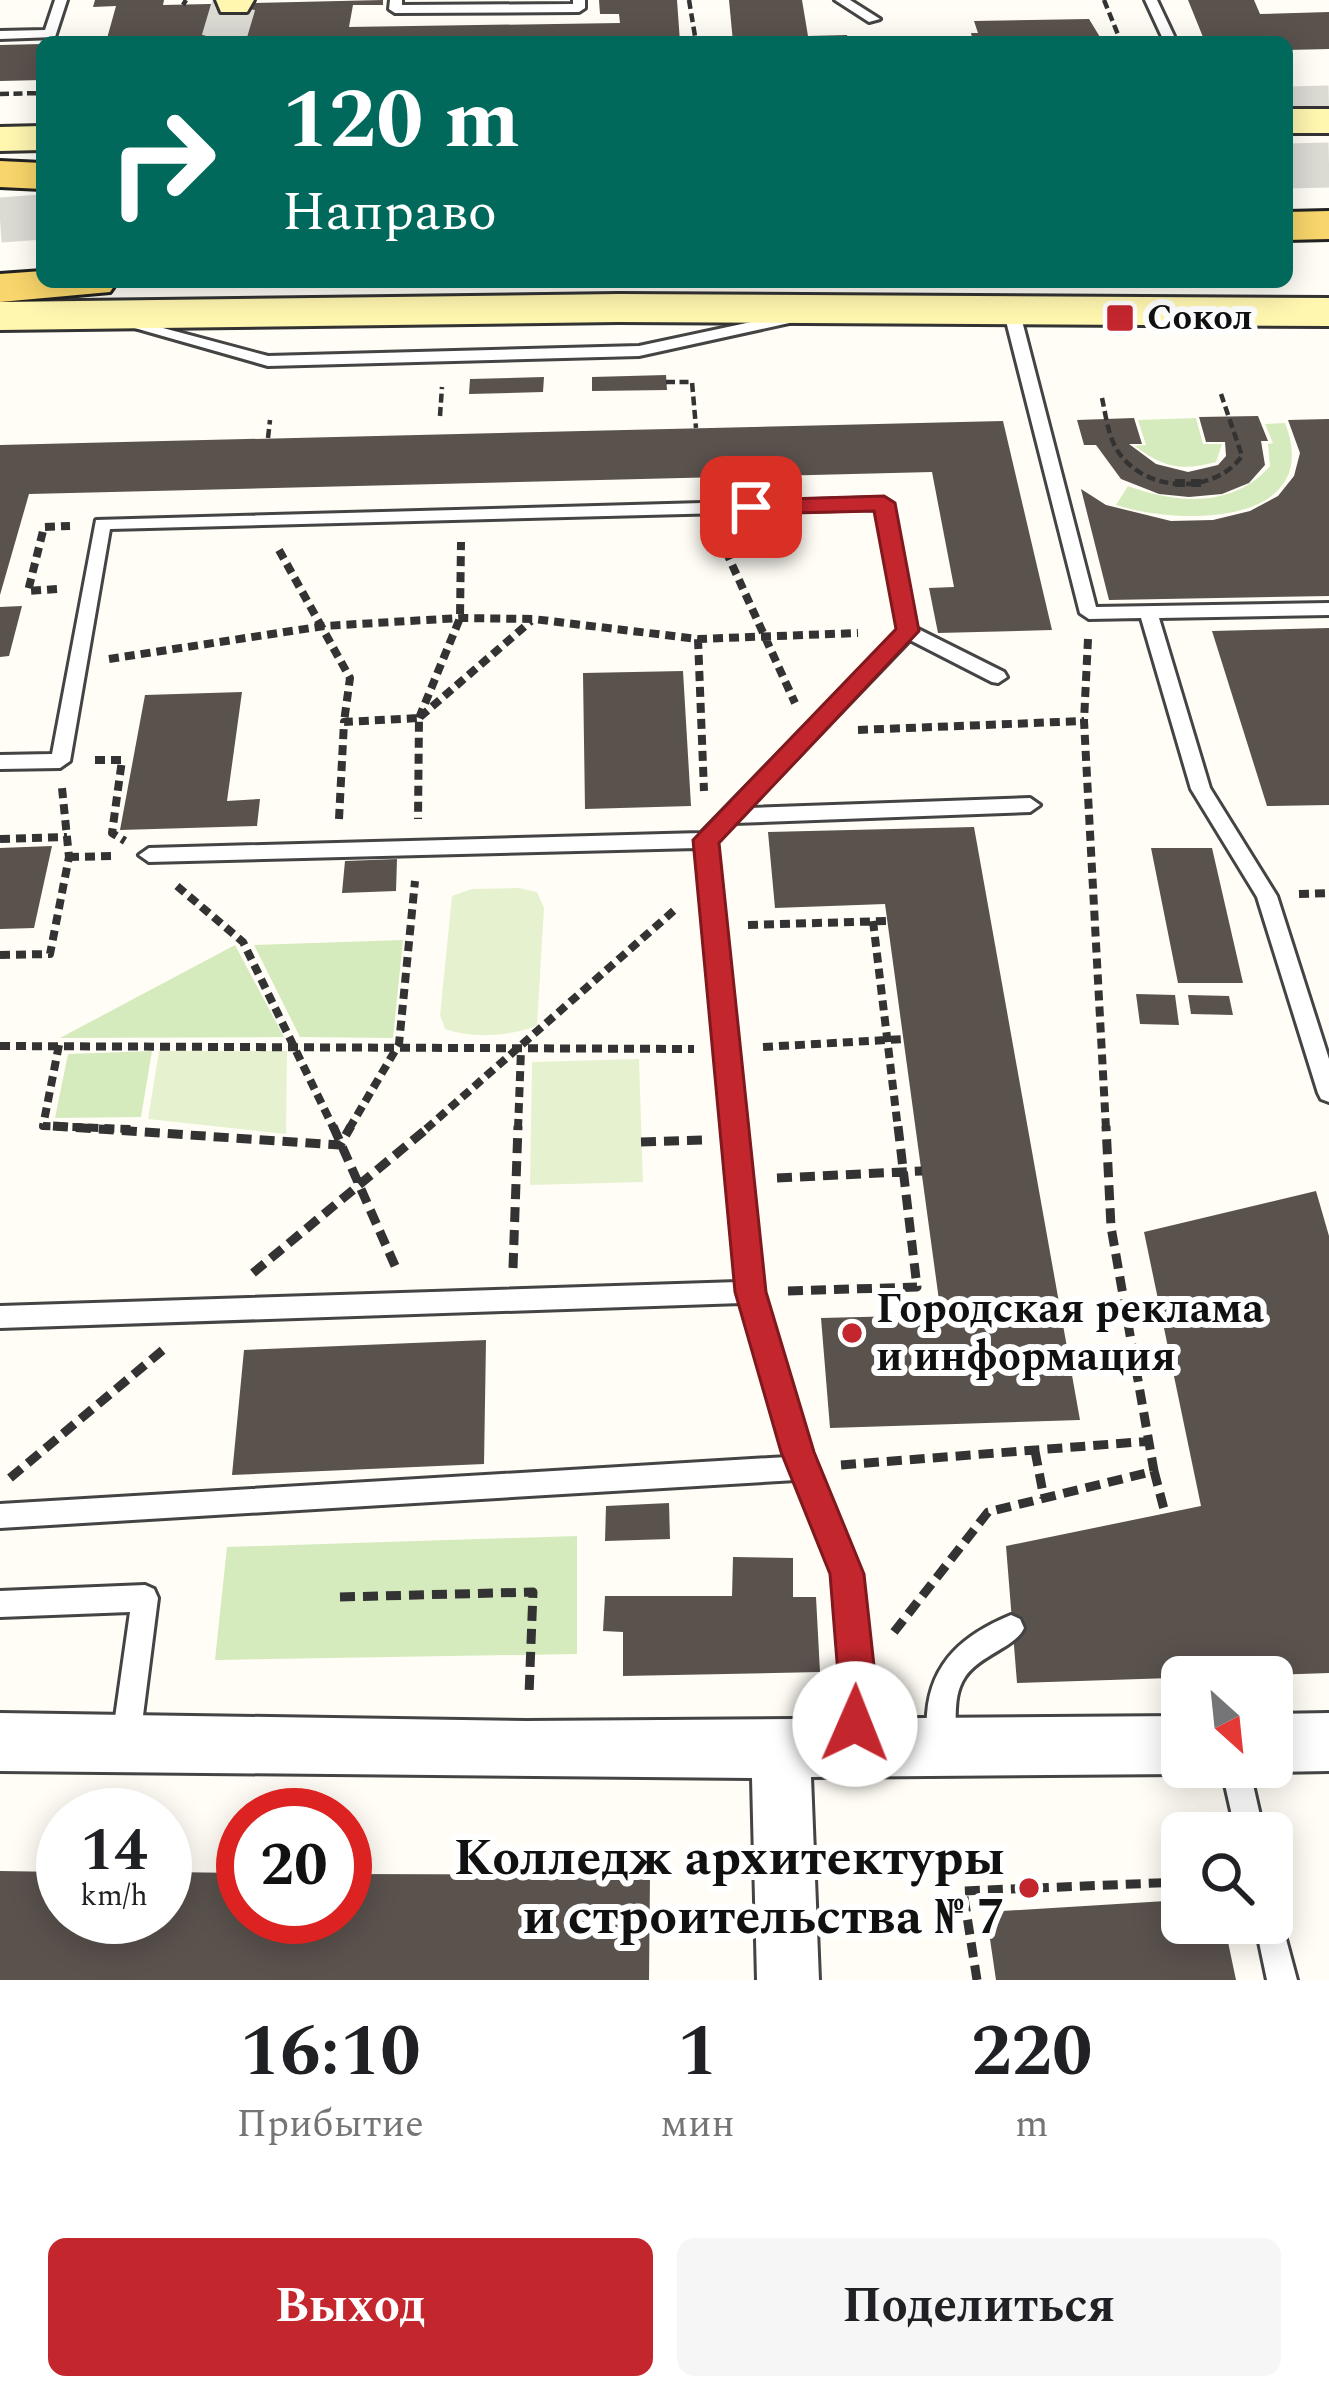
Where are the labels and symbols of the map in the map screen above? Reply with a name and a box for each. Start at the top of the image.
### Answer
place label: Сокол [1147,291,1253,346]
marker: Сокол [1104,302,1136,334]
pin [700,456,802,558]
place label: Городская реклама и информация [876,1278,1264,1389]
marker: Городская реклама и информация [839,1320,865,1346]
north arrow [1161,1656,1293,1788]
position arrow [792,1661,918,1787]
speed limit sign: 20 [216,1788,372,1944]
place label: Колледж архитектуры и строительства № 7 [454,1820,1005,1957]
marker: Колледж архитектуры и строительства № 7 [1016,1875,1042,1901]

